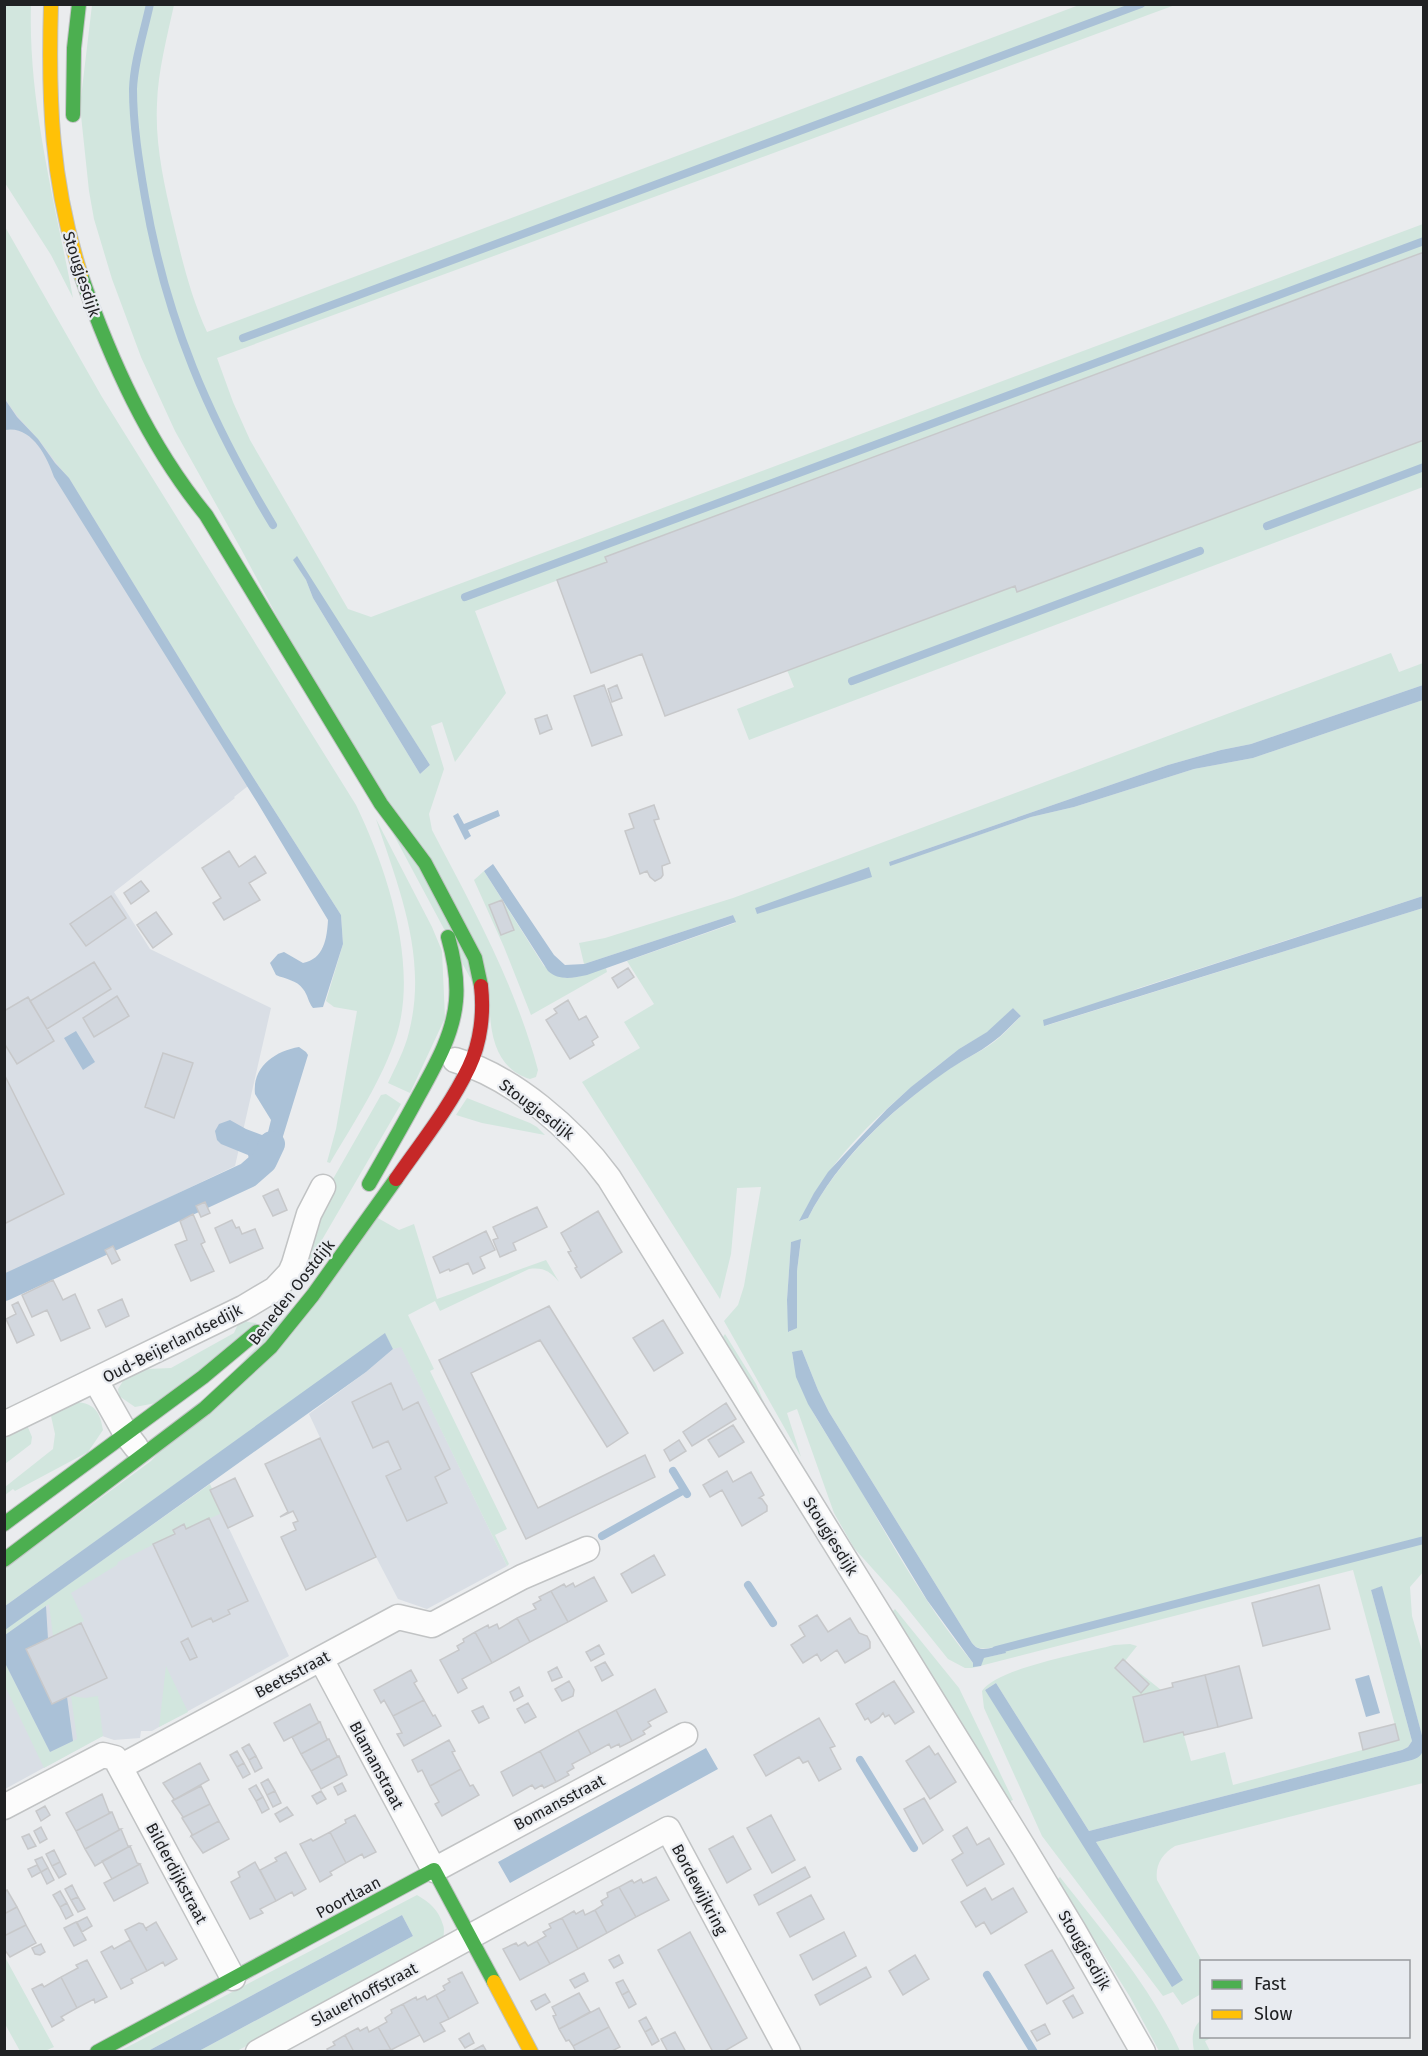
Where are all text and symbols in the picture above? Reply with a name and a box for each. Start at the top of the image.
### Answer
street label: Stougjesdijk [59,229,105,320]
street label: Stougjesdijk [496,1075,578,1144]
street label: Beneden Oostdijk [244,1235,339,1349]
street label: Oud-Beijerlandsedijk [99,1300,246,1387]
street label: Stougjesdijk [799,1494,863,1580]
street label: Beetsstraat [251,1647,333,1702]
street label: Blamanstraat [345,1718,408,1813]
street label: Bomansstraat [511,1770,608,1834]
street label: Bilderdijkstraat [142,1820,211,1927]
street label: Bordewijkring [668,1841,732,1938]
street label: Poortlaan [313,1872,384,1922]
street label: Stougjesdijk [1054,1907,1115,1994]
street label: Slauerhoffstraat [308,1958,421,2030]
legend [1200,1960,1410,2038]
text: Fast [1254,1973,1287,1995]
text: Slow [1254,2003,1293,2025]

